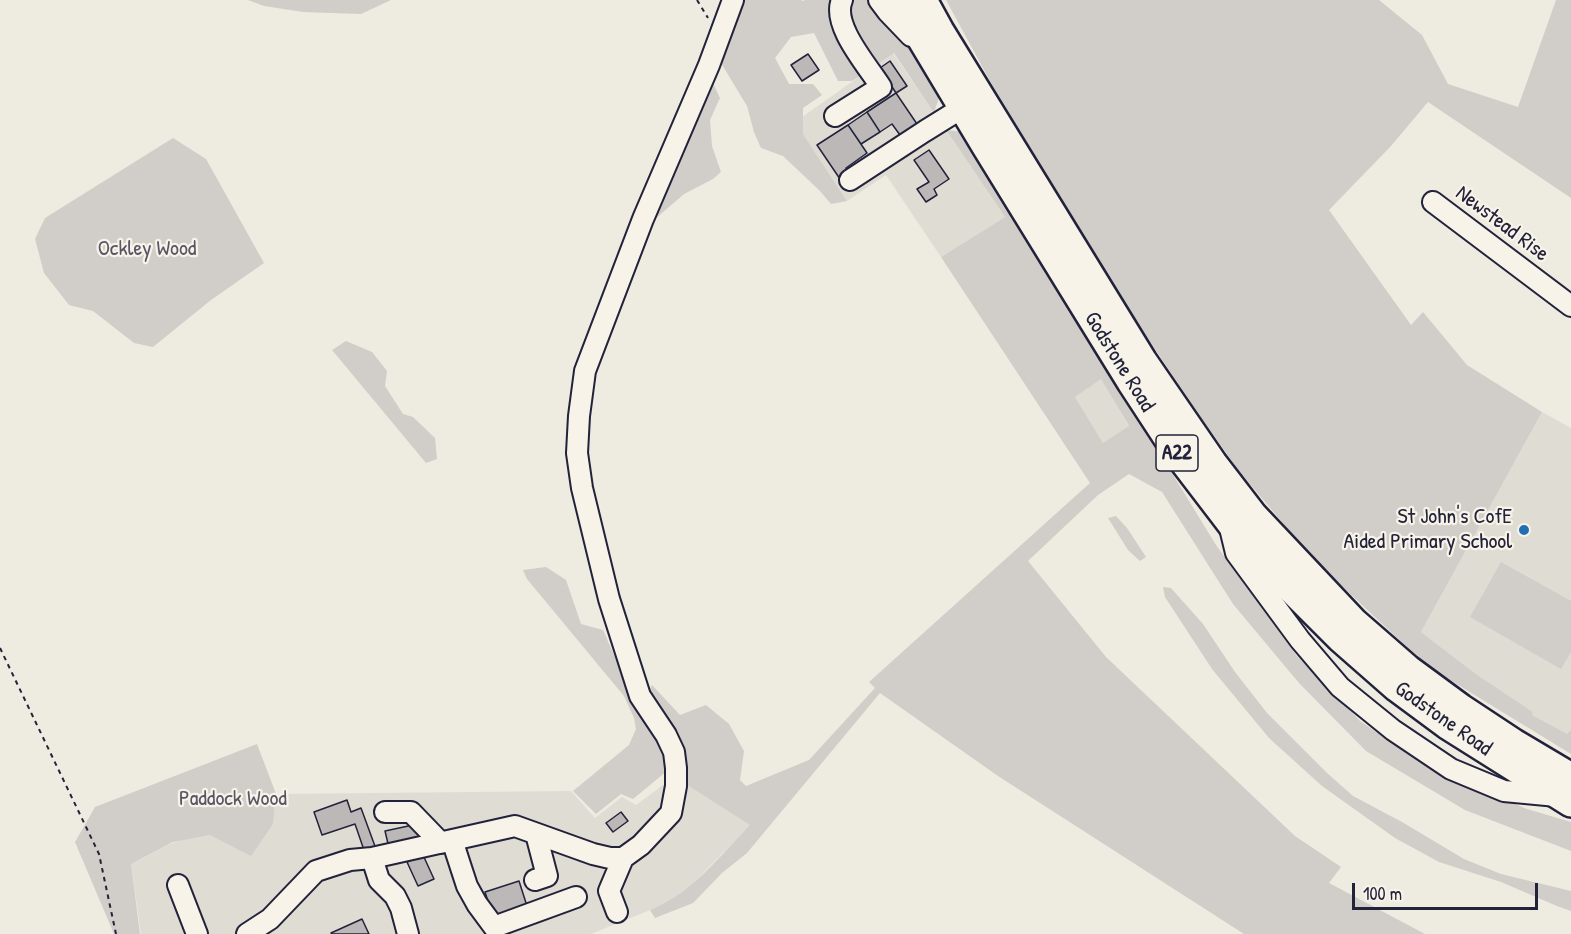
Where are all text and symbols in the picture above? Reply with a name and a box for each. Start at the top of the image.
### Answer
street label: Newstead Rise [1450,180,1554,268]
park label: Ockley Wood [98,236,196,262]
street label: Godstone Road [1078,307,1160,417]
road number: A22 [1156,435,1198,471]
place label: St John's CofE Aided Primary School [1344,504,1512,556]
marker: St John's CofE Aided Primary School [1517,523,1531,537]
street label: Godstone Road [1389,676,1497,762]
park label: Paddock Wood [179,786,287,812]
scale bar [1355,871,1541,909]
text: 100 m [1363,881,1402,906]

